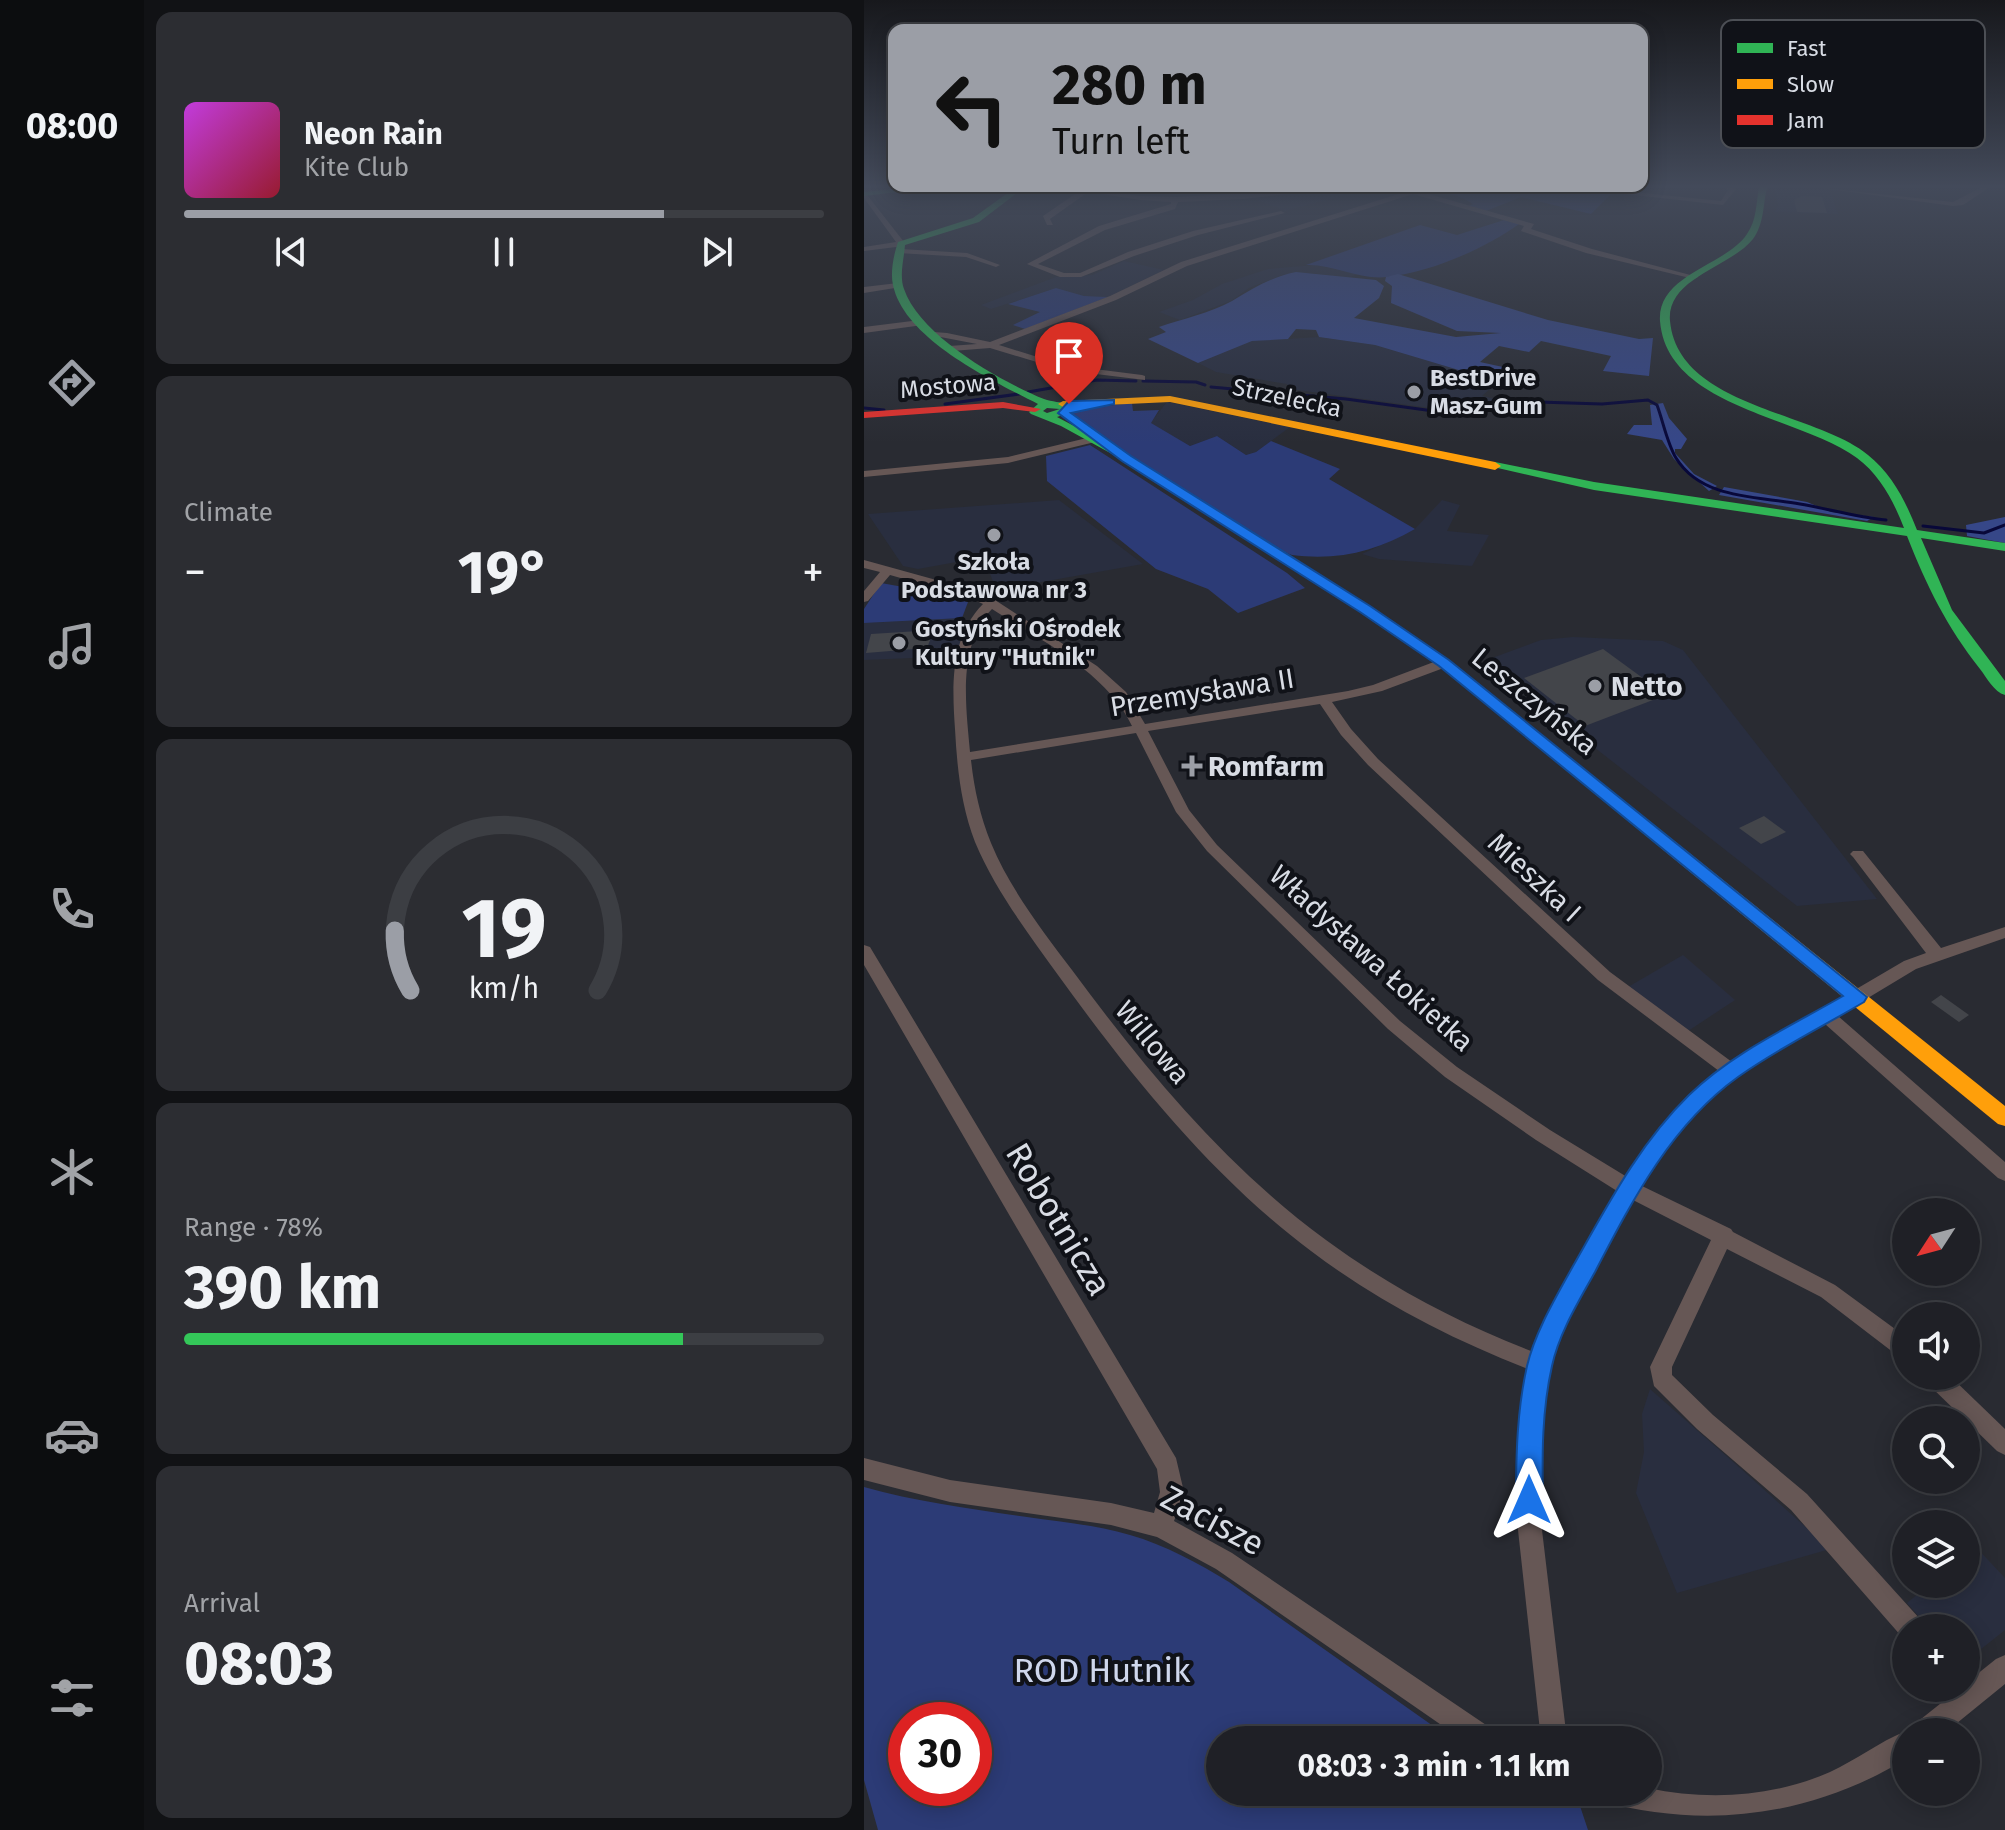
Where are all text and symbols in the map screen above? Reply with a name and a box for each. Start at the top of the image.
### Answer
legend [1721,20,1985,148]
text: Fast [1787,35,1827,62]
text: 280 m [1052,52,1207,119]
icon: left [920,56,1024,160]
text: Slow [1787,71,1834,98]
text: 08:00 [26,104,118,148]
text: Jam [1787,107,1825,134]
text: Neon Rain [304,116,443,152]
text: Turn left [1052,120,1190,164]
text: Kite Club [304,152,409,183]
icon: previous [269,230,313,274]
icon: pause [482,230,526,274]
icon: next [695,230,739,274]
pin [1035,322,1103,404]
icon: arrive [1047,334,1091,378]
icon: directions [44,355,100,411]
place label: BestDrive Masz-Gum [1430,364,1543,420]
street label: Mostowa [899,368,997,404]
street label: Strzelecka [1230,373,1344,423]
marker: BestDrive Masz-Gum [1405,383,1423,401]
text: Climate [184,497,273,528]
marker: Szkoła Podstawowa nr 3 [985,526,1003,544]
text: 19° [458,537,550,609]
text: − [184,546,206,599]
text: + [802,546,824,599]
place label: Szkoła Podstawowa nr 3 [901,548,1087,604]
place label: Gostyński Ośrodek Kultury "Hutnik" [915,615,1122,671]
icon: music [44,618,100,674]
marker: Gostyński Ośrodek Kultury "Hutnik" [890,634,908,652]
street label: Leszczyńska [1465,641,1604,762]
street label: Przemysława II [1108,662,1297,723]
place label: Netto [1611,670,1682,703]
marker: Netto [1586,677,1604,695]
place label: Romfarm [1208,750,1324,783]
marker: Romfarm [1183,757,1201,775]
street label: Mieszka I [1481,826,1588,929]
street label: Władysława Łokietka [1263,858,1480,1058]
text: 19 [461,879,547,979]
icon: phone [44,881,100,937]
text: km/h [469,971,539,1006]
street label: Willowa [1108,994,1197,1091]
street label: Robotnicza [997,1135,1120,1303]
icon: climate [44,1144,100,1200]
north arrow [1892,1198,1980,1286]
map controls [1892,1198,1980,1806]
text: Range · 78% [184,1212,323,1243]
text: 390 km [184,1252,381,1324]
button: sound [1892,1302,1980,1390]
button: search [1892,1406,1980,1494]
icon: car [44,1407,100,1463]
position arrow [1487,1458,1571,1542]
street label: Zacisze [1154,1476,1271,1565]
button: layers [1892,1510,1980,1598]
text: Arrival [184,1588,260,1619]
button: + [1892,1614,1980,1702]
text: 08:03 [184,1628,334,1700]
park label: ROD Hutnik [1014,1650,1191,1691]
icon: filters [44,1670,100,1726]
speed limit sign: 30 [888,1702,992,1806]
button: − [1892,1718,1980,1806]
text: 08:03 · 3 min · 1.1 km [1298,1748,1570,1784]

